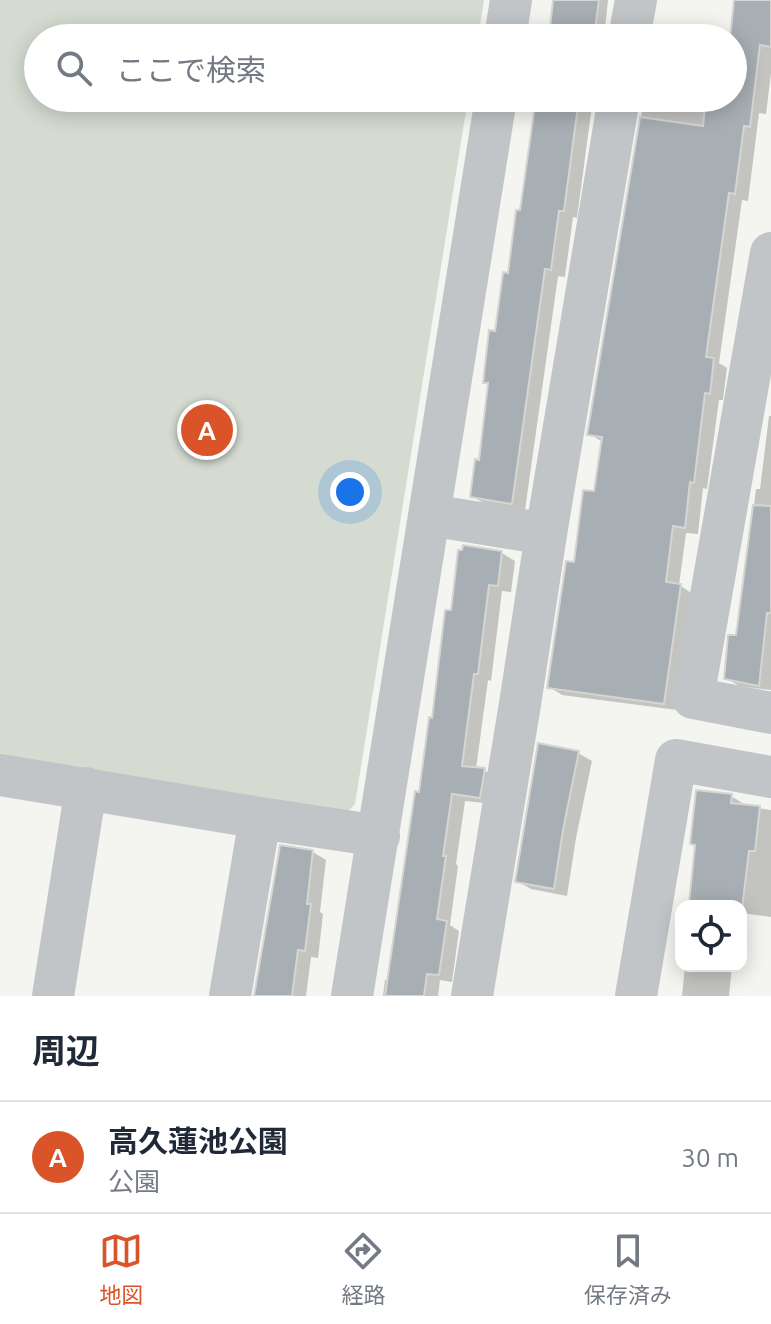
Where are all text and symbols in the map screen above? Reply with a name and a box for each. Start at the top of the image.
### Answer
search box [24,24,747,112]
icon: search [52,46,96,90]
text: ここで検索 [116,53,266,87]
pin: A [181,400,233,460]
your location [330,472,370,512]
map controls [675,900,747,972]
button: locate [675,900,747,972]
text: 周辺 [32,1031,100,1069]
text: 高久蓮池公園 [108,1124,288,1158]
text: A [49,1143,67,1172]
text: 30 m [681,1143,739,1172]
text: 公園 [108,1167,160,1196]
tab: 地図 [99,1229,143,1309]
tab: 経路 [341,1229,386,1309]
tab: 保存済み [584,1229,672,1309]

